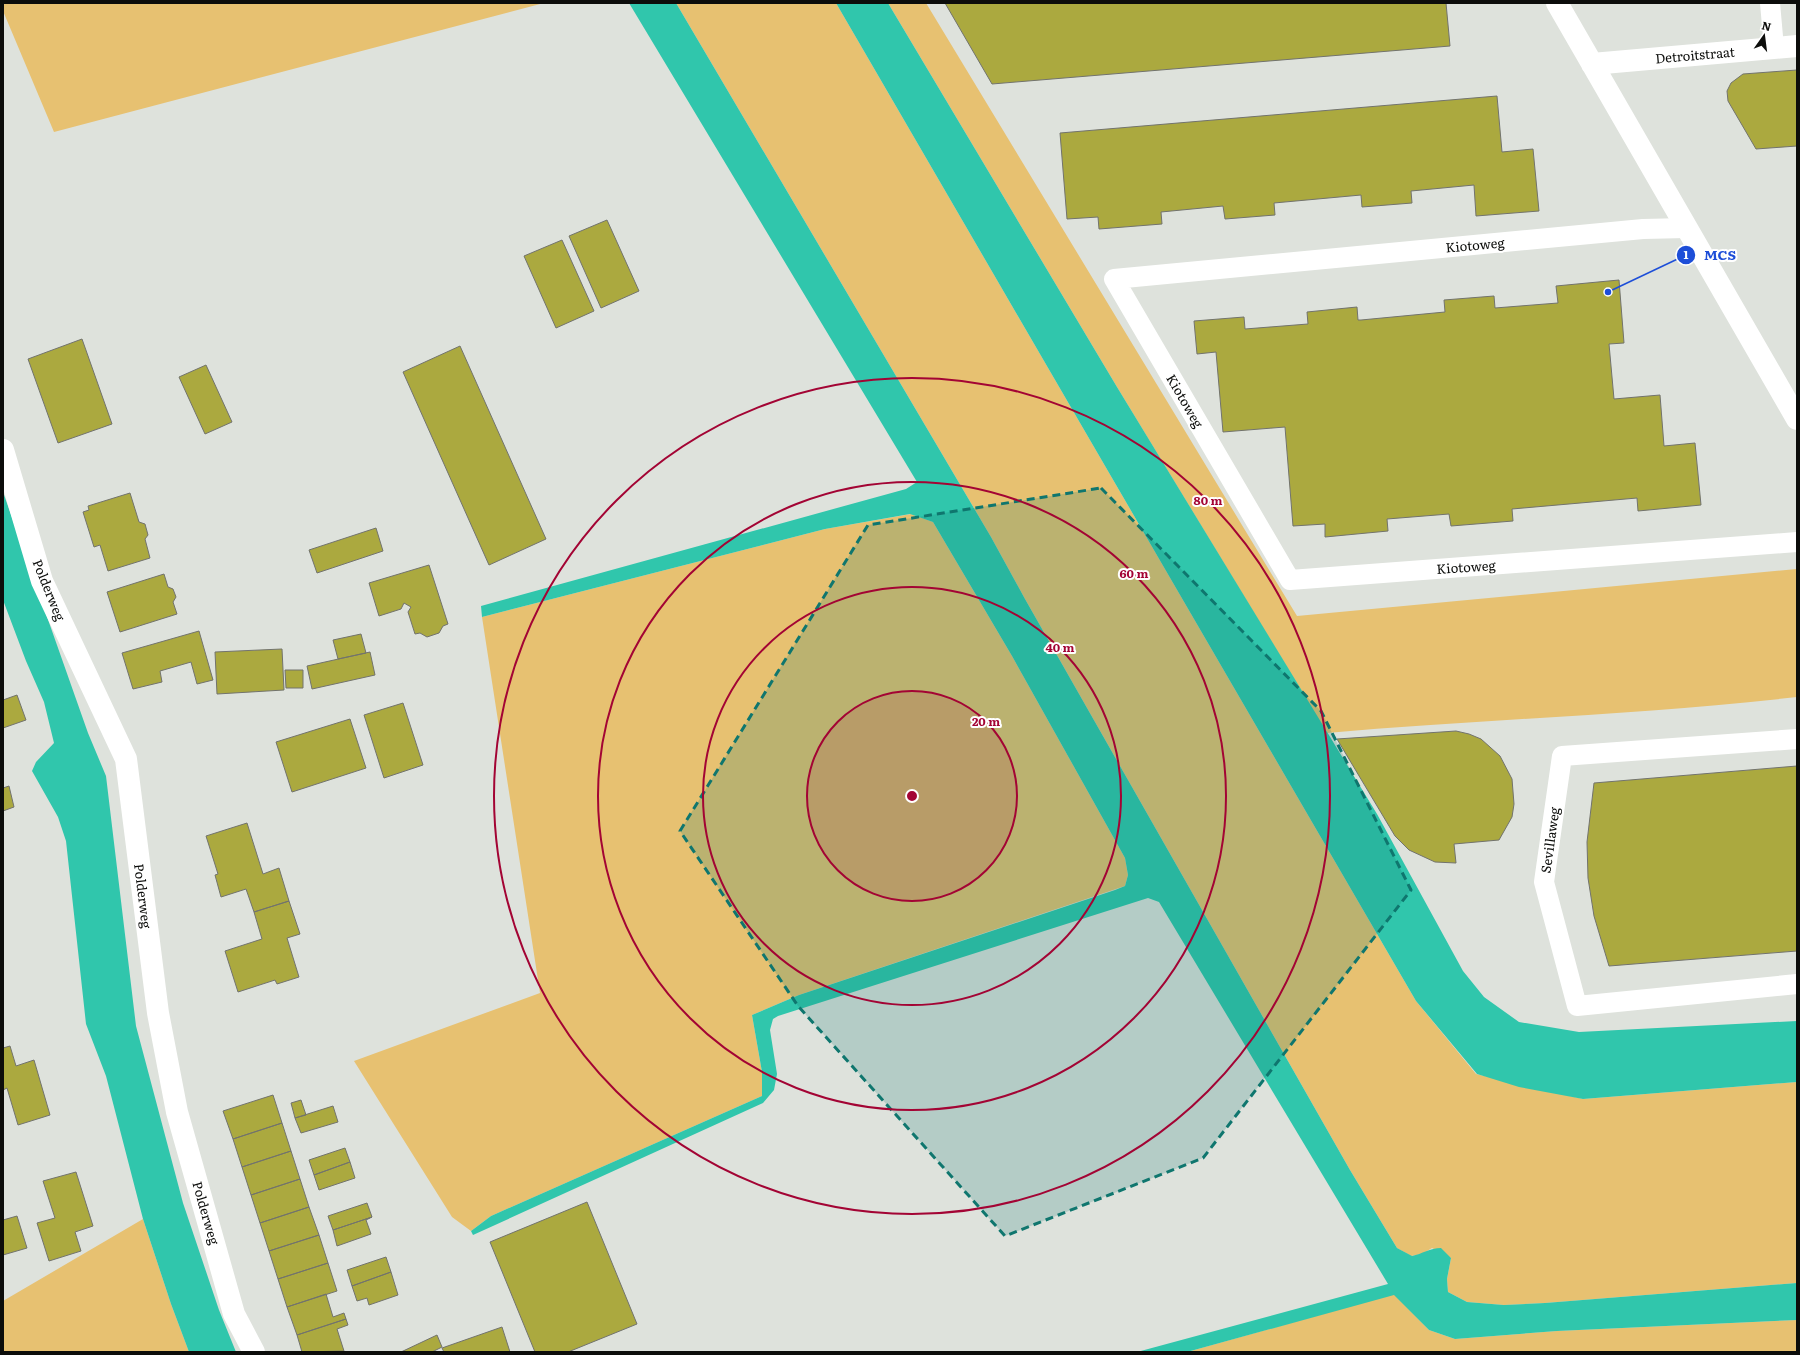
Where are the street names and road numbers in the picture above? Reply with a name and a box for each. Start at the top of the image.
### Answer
street label: Detroitstraat [1654,41,1736,67]
street label: Kiotoweg [1445,232,1506,257]
street label: Kiotoweg [1162,370,1209,432]
street label: Kiotoweg [1436,555,1497,578]
street label: Polderweg [28,556,71,624]
street label: Sevillaweg [1535,805,1564,874]
street label: Polderweg [130,862,157,930]
street label: Polderweg [188,1179,225,1247]

